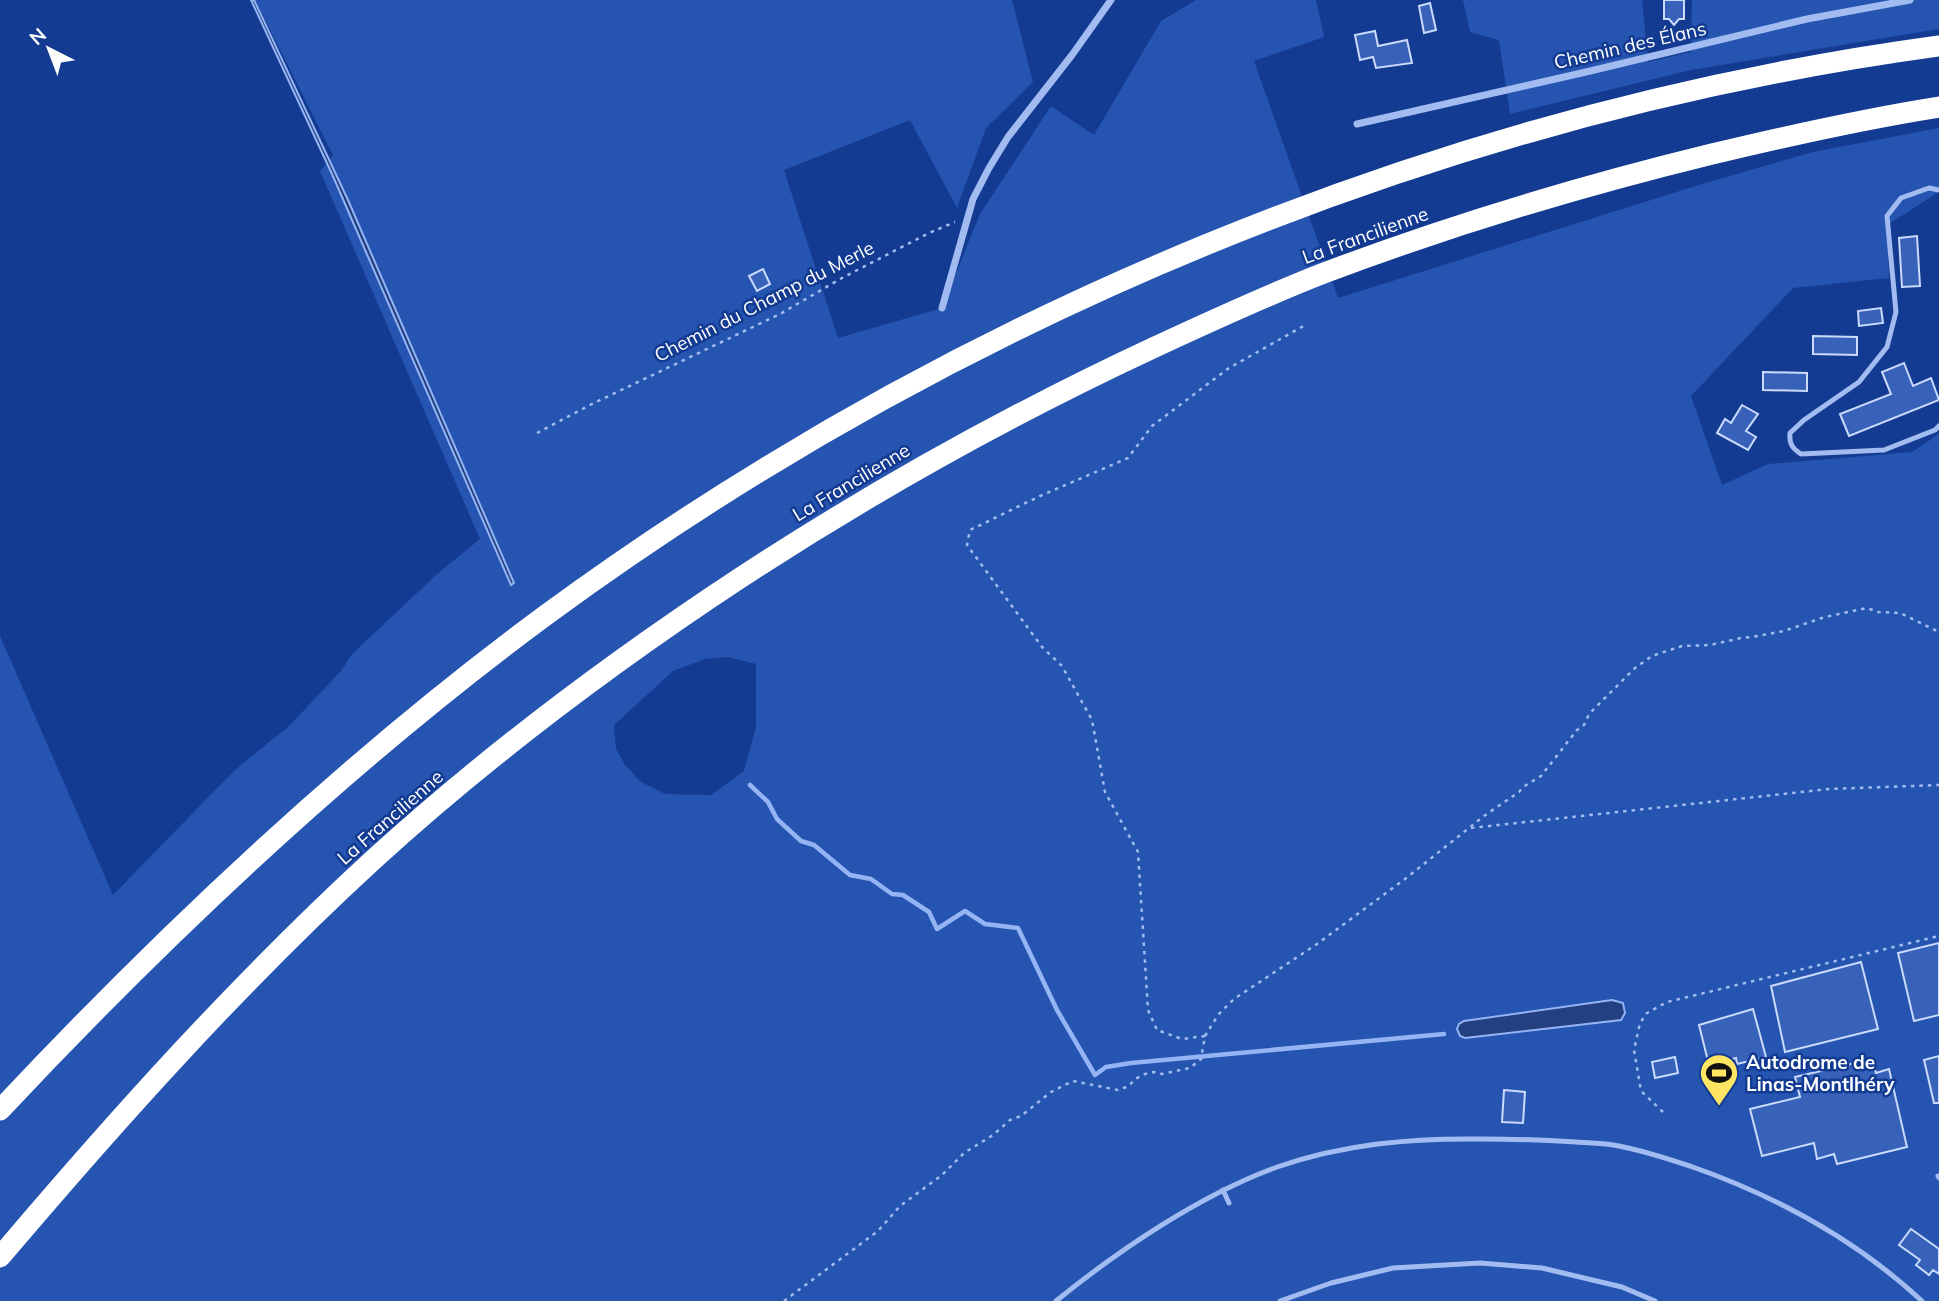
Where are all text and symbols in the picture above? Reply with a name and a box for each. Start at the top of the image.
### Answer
north arrow [14,14,84,84]
street label: Chemin des Élans [1552,16,1708,74]
text: N [24,23,51,50]
street label: La Francilienne [1299,201,1431,269]
street label: Chemin du Champ du Merle [650,235,878,367]
street label: La Francilienne [788,438,914,526]
street label: La Francilienne [332,764,448,870]
place label: Autodrome de Linas-Montlhéry [1746,1050,1895,1096]
sports icon: Autodrome de Linas-Montlhéry [1698,1052,1740,1107]

